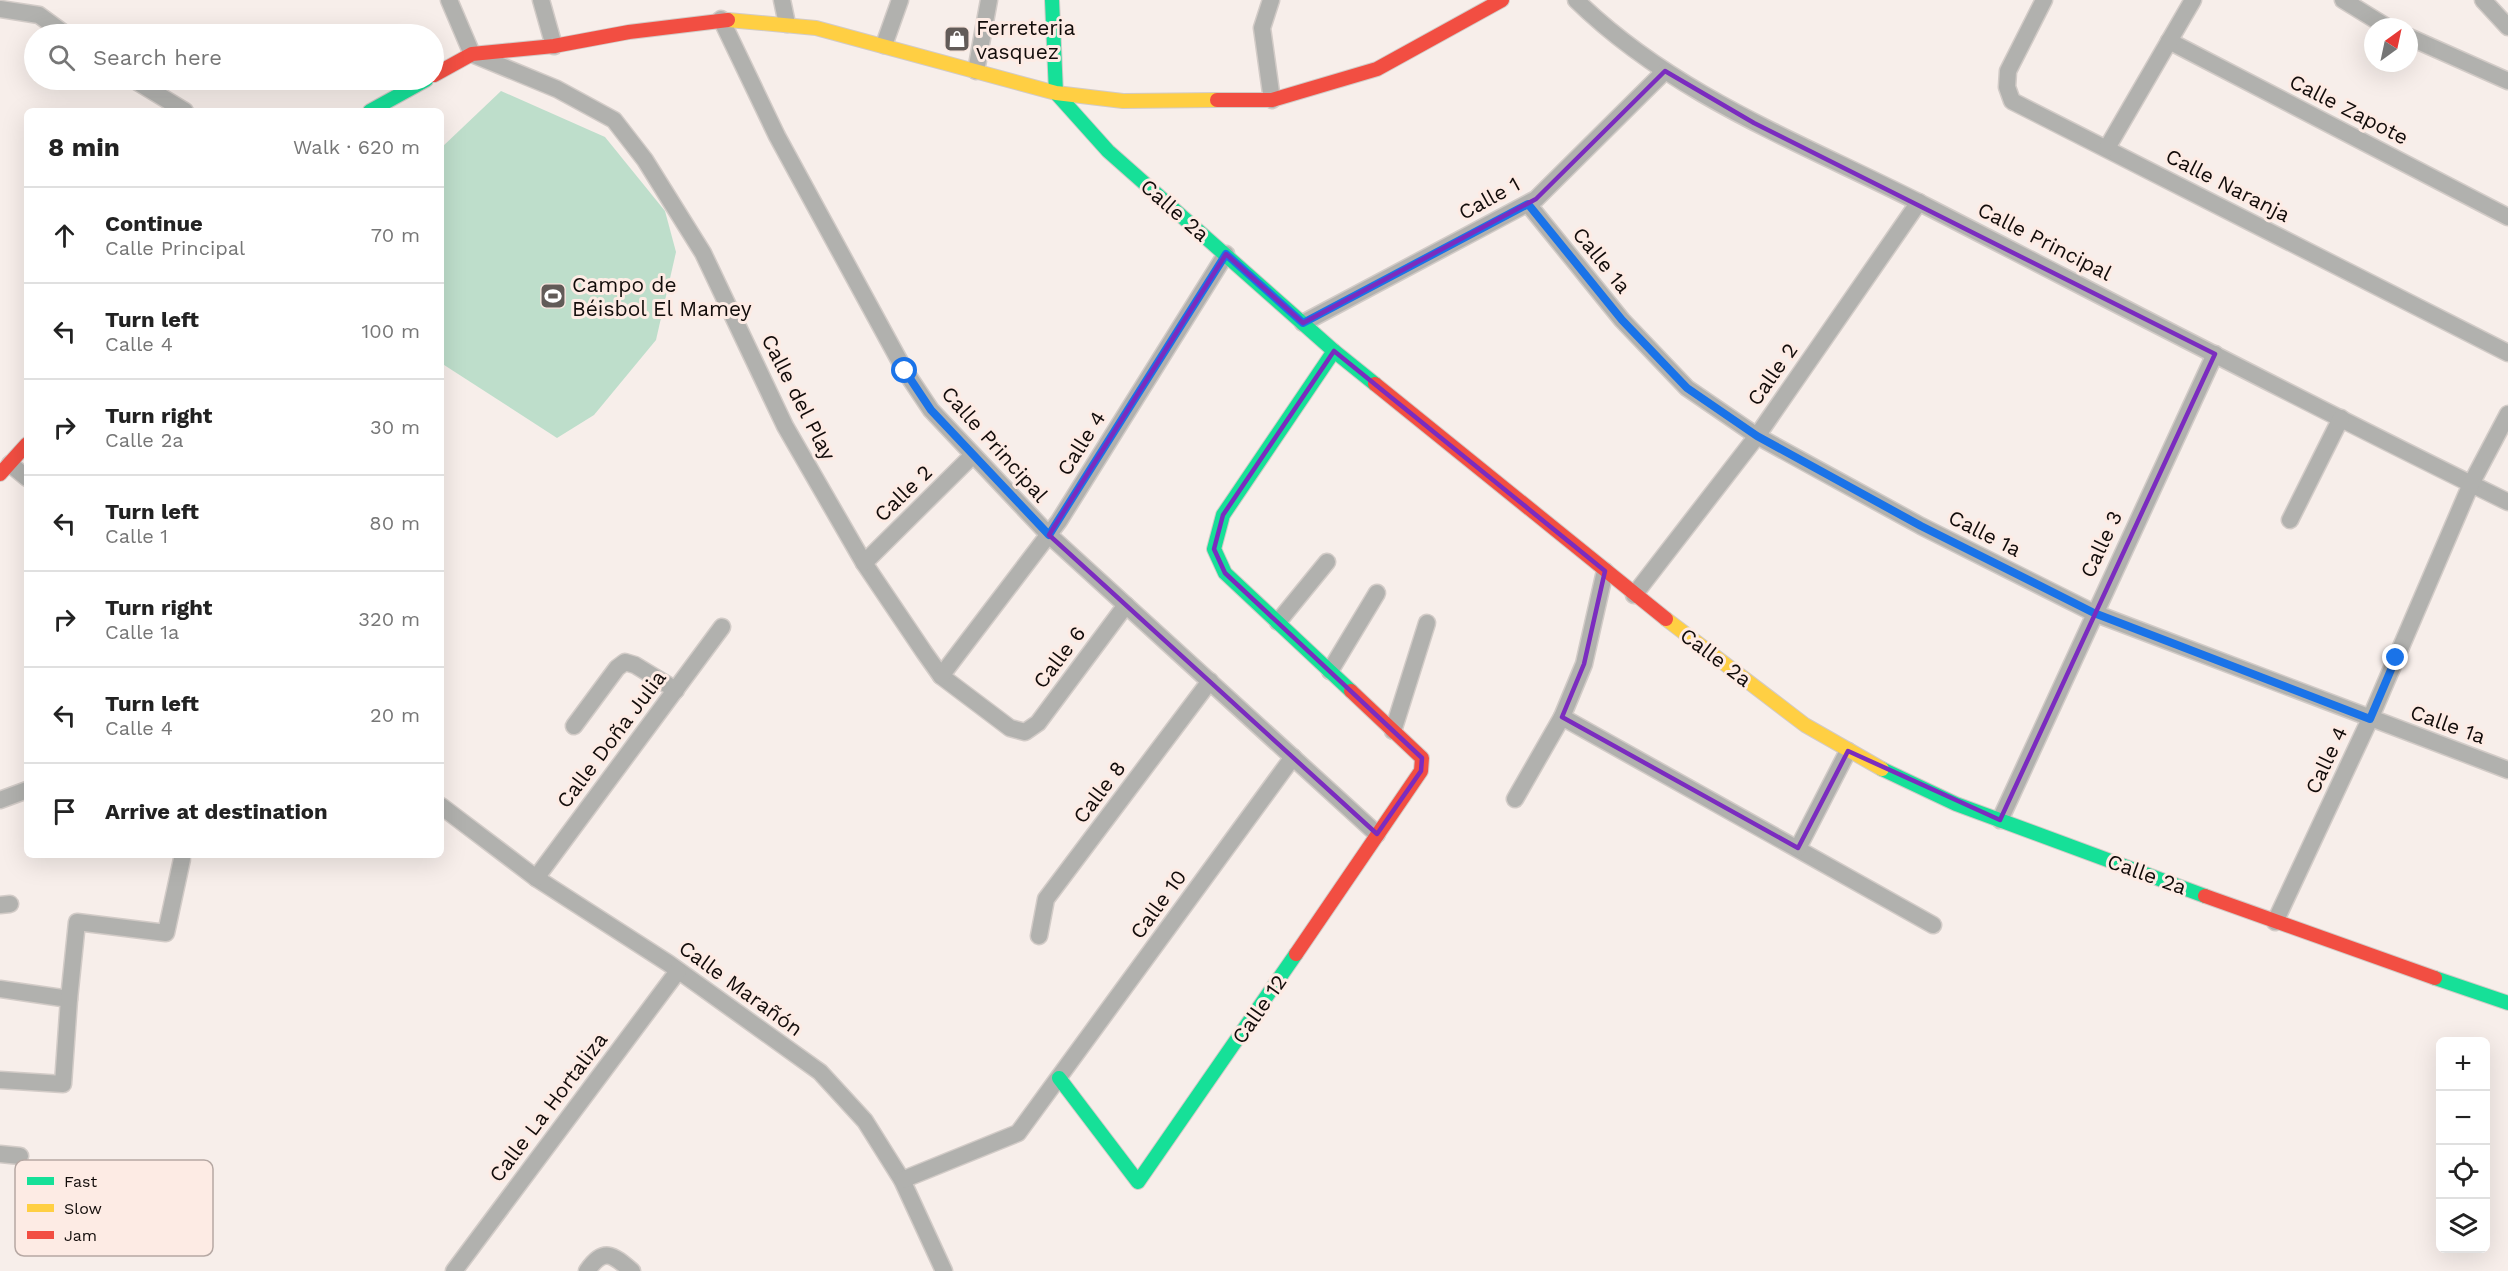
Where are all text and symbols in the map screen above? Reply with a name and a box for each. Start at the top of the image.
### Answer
place label: Ferreteria vasquez [976,15,1075,64]
north arrow [2364,18,2418,72]
search box [24,24,444,90]
shop icon: Ferreteria vasquez [942,24,972,54]
icon: search [45,41,78,74]
text: Search here [93,45,222,70]
street label: Calle Zapote [2285,68,2413,150]
text: 8 min [48,132,120,162]
text: Walk · 620 m [293,135,420,159]
street label: Calle Naranja [2162,143,2294,227]
street label: Calle 1 [1454,171,1524,225]
street label: Calle 2a [1136,173,1214,247]
street label: Calle Principal [1974,196,2117,286]
text: Continue [105,211,203,236]
icon: ahead [48,219,81,252]
street label: Calle 1a [1568,222,1636,298]
text: 70 m [371,223,420,247]
text: Calle Principal [105,236,245,260]
place label: Campo de Béisbol El Mamey [572,272,752,321]
sports icon: Campo de Béisbol El Mamey [538,281,568,311]
text: Turn left [105,307,199,332]
icon: left [48,315,81,348]
text: 100 m [361,319,420,343]
street label: Calle del Play [757,330,842,464]
text: Calle 4 [105,332,173,356]
street label: Calle 2 [1741,338,1803,410]
route start [891,357,917,383]
street label: Calle Principal [936,381,1054,507]
text: Turn right [105,403,212,428]
street label: Calle 4 [1052,406,1110,480]
icon: right [48,411,81,444]
text: 30 m [370,415,420,439]
text: Calle 2a [105,428,184,452]
street label: Calle 2 [869,459,937,527]
text: Turn left [105,499,199,524]
street label: Calle 1a [1945,504,2026,562]
icon: left [48,507,81,540]
street label: Calle 3 [2075,507,2127,581]
text: 80 m [369,511,420,535]
text: Calle 1 [105,524,168,548]
text: Turn right [105,595,212,620]
icon: right [48,603,81,636]
text: 320 m [358,607,420,631]
text: Calle 1a [105,620,179,644]
street label: Calle 6 [1028,621,1090,693]
street label: Calle 2a [1676,622,1757,692]
route end [2382,644,2408,670]
street label: Calle Doña Julia [551,665,671,813]
text: Turn left [105,691,199,716]
icon: left [48,699,81,732]
street label: Calle 1a [2407,699,2489,749]
text: 20 m [370,703,420,727]
text: Calle 4 [105,716,173,740]
street label: Calle 4 [2300,722,2352,798]
street label: Calle 8 [1068,756,1130,828]
icon: arrive [48,795,81,828]
text: Arrive at destination [105,799,328,824]
street label: Calle 2a [2104,848,2190,900]
street label: Calle 10 [1125,865,1191,943]
street label: Calle Marañón [674,935,808,1041]
street label: Calle 12 [1226,970,1292,1048]
street label: Calle La Hortaliza [484,1027,613,1187]
map controls [2436,1037,2490,1253]
button: + [2436,1037,2490,1091]
button: − [2436,1091,2490,1145]
button: locate [2436,1145,2490,1199]
legend [15,1160,213,1256]
text: Fast [64,1172,97,1191]
text: Slow [64,1199,102,1218]
button: layers [2436,1199,2490,1253]
text: Jam [64,1226,97,1245]

